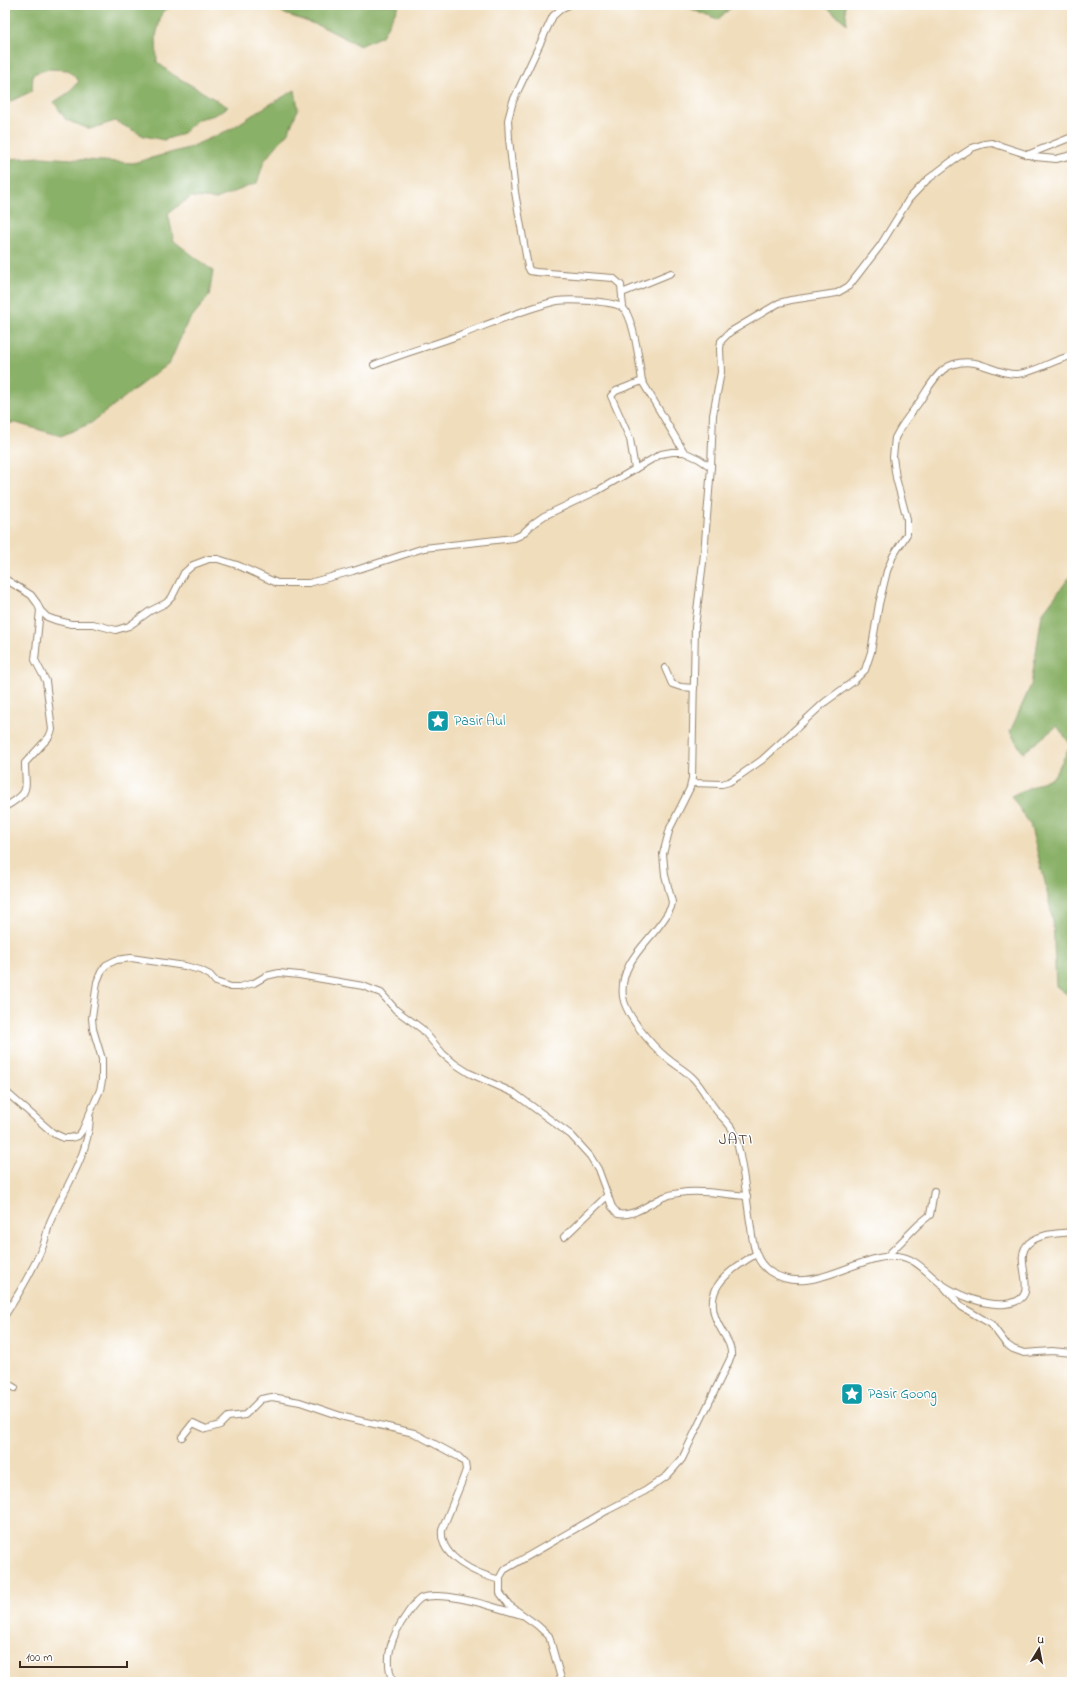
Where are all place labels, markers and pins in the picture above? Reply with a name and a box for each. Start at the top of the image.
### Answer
place icon: Pasir Aul [425,708,451,734]
place label: Pasir Aul [454,711,505,732]
place icon: Pasir Goong [839,1381,865,1407]
place label: Pasir Goong [868,1384,937,1406]

